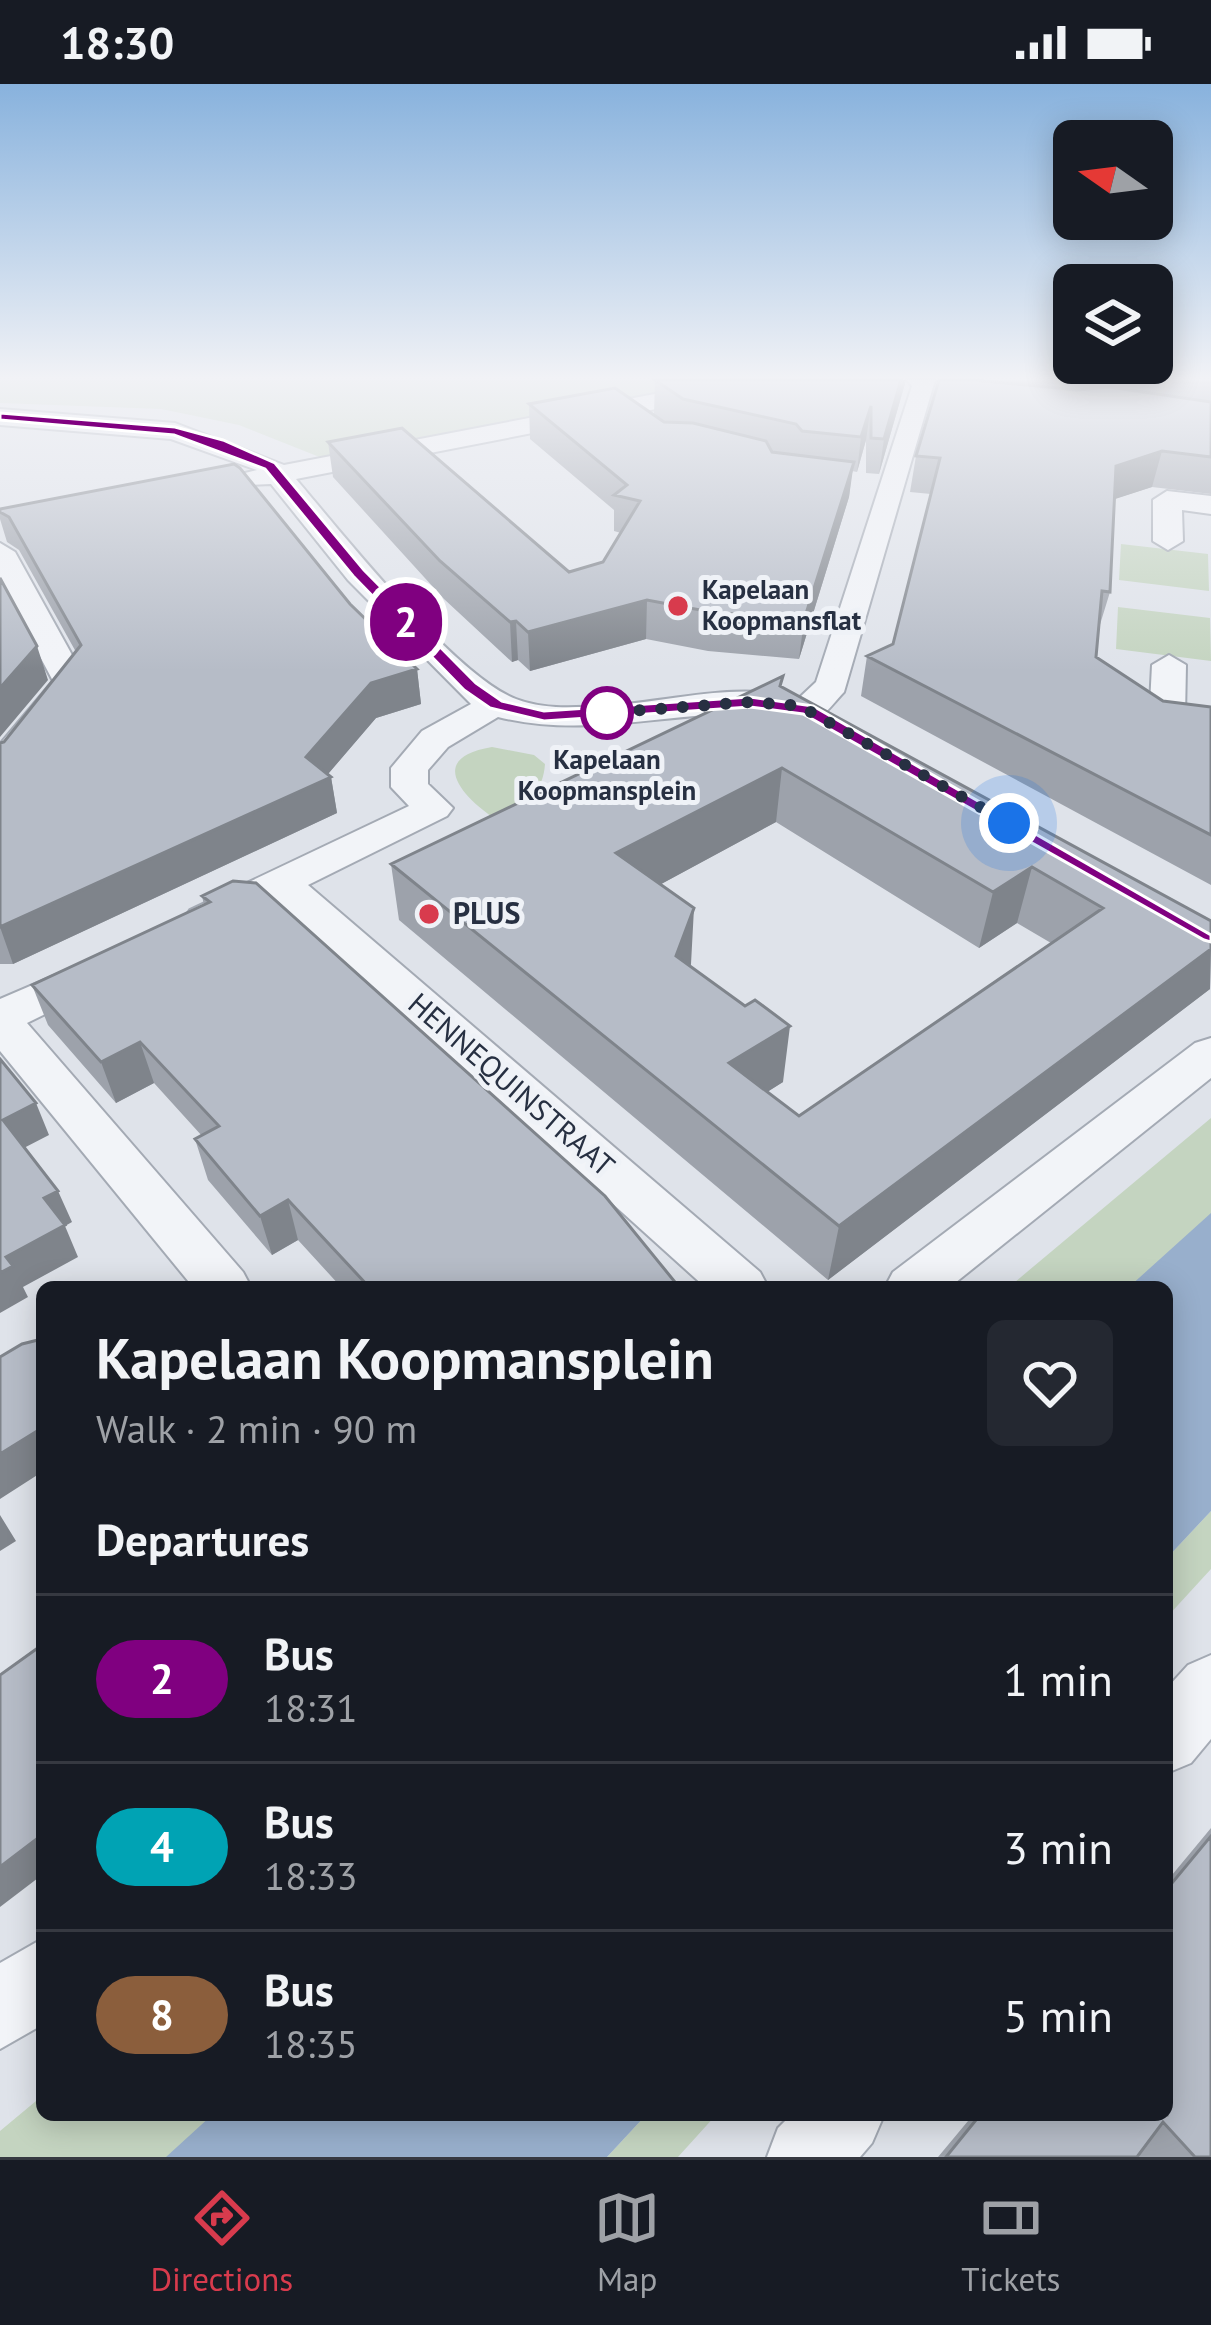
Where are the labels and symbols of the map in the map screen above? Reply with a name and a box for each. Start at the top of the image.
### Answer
north arrow [1053,120,1173,240]
place label: Kapelaan Koopmansflat [702,572,862,637]
line badge: 2 [367,583,445,661]
marker: Kapelaan Koopmansflat [665,593,691,619]
marker: Kapelaan Koopmansplein [582,688,632,738]
place label: Kapelaan Koopmansplein [518,742,696,807]
your location [979,793,1039,853]
place label: PLUS [453,893,520,932]
marker: PLUS [416,901,442,927]
street label: HENNEQUINSTRAAT [401,984,624,1184]

